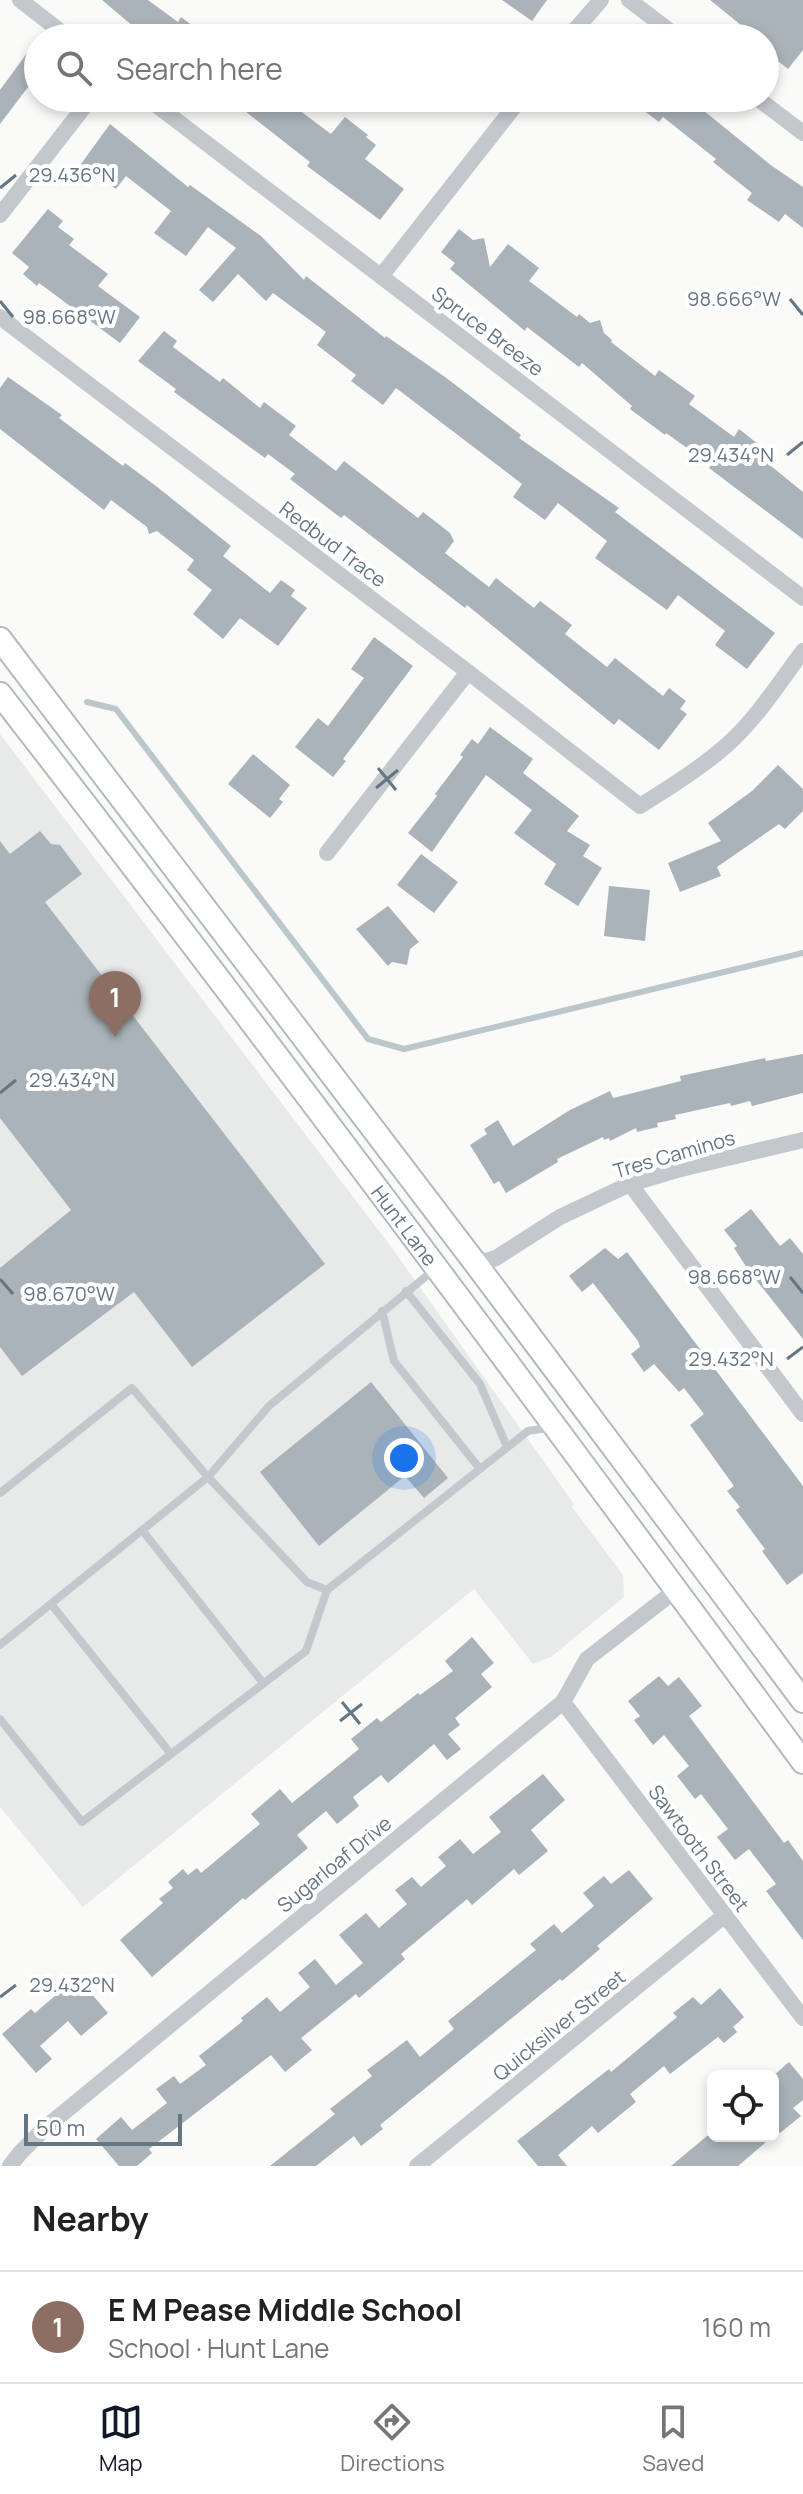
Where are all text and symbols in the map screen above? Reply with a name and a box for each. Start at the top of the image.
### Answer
search box [24,24,779,112]
icon: search [52,46,96,90]
text: Search here [116,48,283,89]
text: 29.436°N [29,161,115,188]
street label: Spruce Breeze [426,280,550,382]
text: 98.666°W [687,285,781,312]
text: 98.668°W [22,303,116,330]
text: 29.434°N [688,441,774,468]
street label: Redbud Trace [274,495,392,593]
pin: 1 [89,971,141,1037]
text: 29.434°N [29,1066,115,1093]
street label: Tres Caminos [610,1124,738,1184]
street label: Hunt Lane [366,1179,444,1271]
text: 98.668°W [687,1263,781,1290]
text: 98.670°W [23,1280,115,1307]
text: 29.432°N [688,1345,774,1372]
your location [384,1438,424,1478]
street label: Sawtooth Street [642,1779,756,1917]
street label: Sugarloaf Drive [271,1810,397,1918]
street label: Quicksilver Street [487,1963,631,2087]
text: 29.432°N [29,1971,115,1998]
map controls [707,2070,779,2142]
button: locate [707,2070,779,2142]
scale bar [24,2110,182,2146]
text: 50 m [36,2113,85,2143]
text: Nearby [32,2195,148,2241]
text: E M Pease Middle School [108,2289,462,2330]
text: 1 [52,2309,64,2345]
text: 160 m [702,2309,771,2345]
text: School · Hunt Lane [108,2330,330,2366]
tab: Map [99,2400,143,2478]
tab: Directions [340,2400,445,2478]
tab: Saved [642,2400,704,2478]

